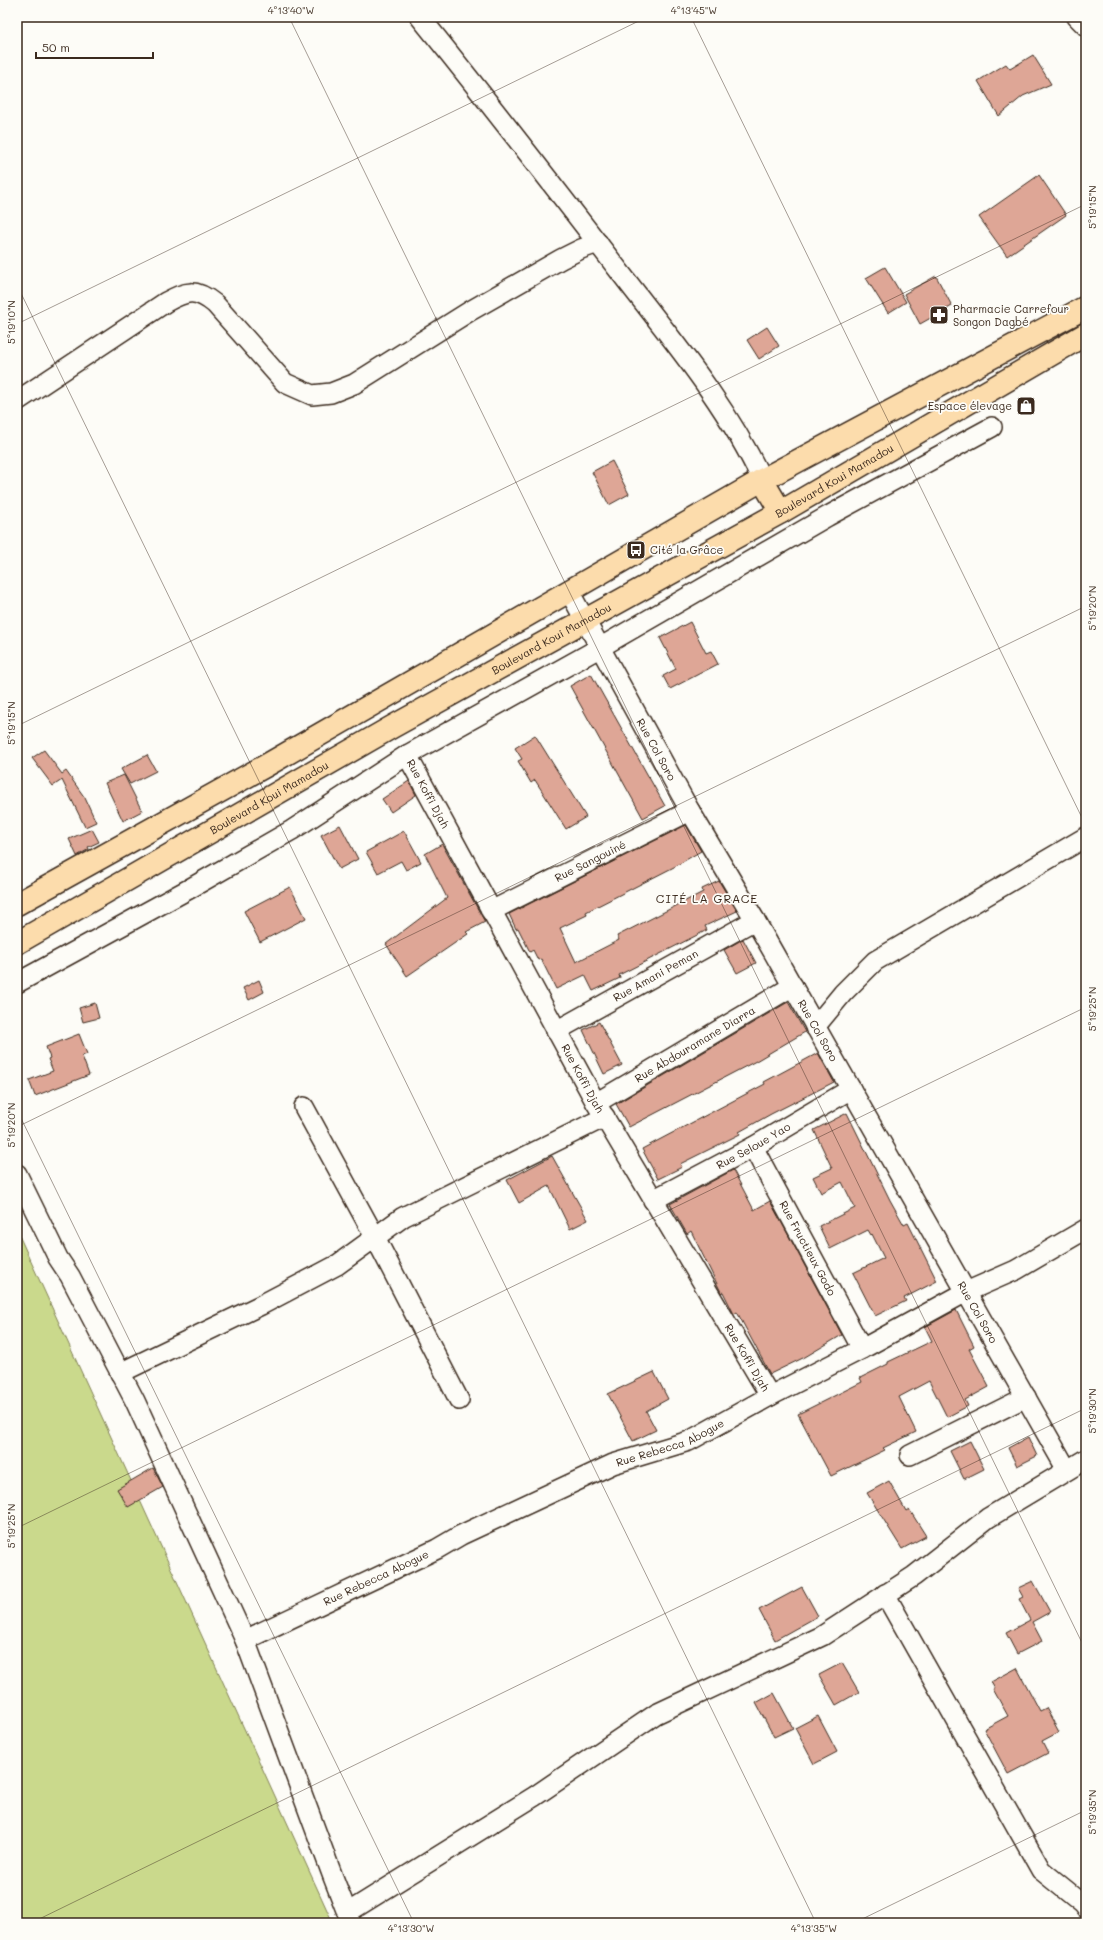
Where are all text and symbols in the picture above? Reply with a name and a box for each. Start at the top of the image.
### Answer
text: 4°13'40"W [268,3,315,17]
text: 4°13'45"W [671,3,717,17]
scale bar [36,34,153,60]
text: 50 m [42,39,70,55]
text: 5°19'15"N [1085,185,1099,229]
text: 5°19'10"N [4,300,18,344]
place label: Pharmacie Carrefour Songon Dagbé [953,301,1069,329]
pharmacy icon: Pharmacie Carrefour Songon Dagbé [928,304,950,326]
shop icon: Espace élevage [1015,395,1037,417]
place label: Espace élevage [928,398,1012,413]
street label: Boulevard Koui Mamadou [772,440,896,521]
bus stop icon: Cité la Grâce [625,539,647,561]
place label: Cité la Grâce [650,542,724,557]
text: 5°19'20"N [1085,586,1099,630]
street label: Boulevard Koui Mamadou [489,599,614,678]
text: 5°19'15"N [4,701,18,745]
street label: Rue Col Soro [633,716,680,784]
street label: Rue Koffi Djah [404,756,453,831]
street label: Boulevard Koui Mamadou [207,757,331,837]
street label: Rue Sangouiné [552,836,628,885]
district label: CITÉ LA GRACE [656,890,758,906]
street label: Rue Amani Peman [610,945,700,1005]
text: 5°19'25"N [1085,987,1099,1031]
street label: Rue Col Soro [795,997,842,1064]
street label: Rue Abdouramane Diarra [632,1002,758,1085]
street label: Rue Koffi Djah [558,1041,608,1115]
text: 5°19'20"N [4,1103,18,1147]
street label: Rue Seloue Yao [713,1118,793,1172]
street label: Rue Fructieux Godo [776,1198,840,1299]
street label: Rue Col Soro [954,1278,1002,1346]
street label: Rue Koffi Djah [722,1321,774,1394]
text: 5°19'30"N [1085,1388,1099,1434]
street label: Rue Rebecca Abogue [614,1415,727,1470]
text: 5°19'25"N [4,1504,18,1548]
street label: Rue Rebecca Abogue [321,1546,431,1609]
text: 5°19'35"N [1085,1790,1099,1834]
text: 4°13'30"W [388,1921,435,1935]
text: 4°13'35"W [791,1921,837,1935]

